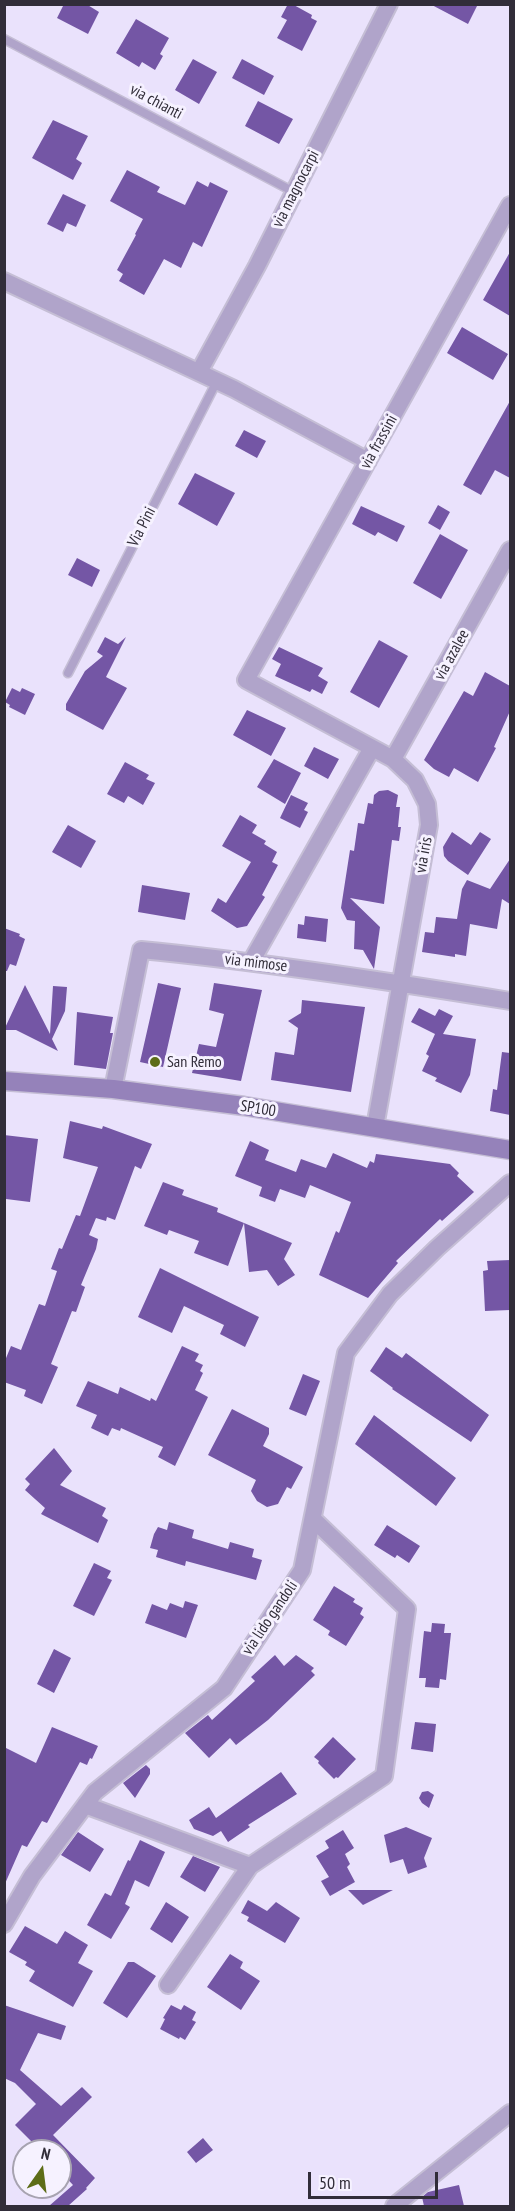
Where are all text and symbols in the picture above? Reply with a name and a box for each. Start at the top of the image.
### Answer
street label: via chianti [126,80,186,124]
street label: via magnocarpi [268,147,324,231]
street label: via frassini [356,411,402,473]
street label: Via Pini [124,504,160,550]
street label: via azalee [430,626,474,684]
street label: via iris [411,836,437,874]
street label: via mimose [224,950,288,976]
place label: San Remo [167,1052,222,1072]
marker: San Remo [148,1055,162,1069]
street label: SP100 [239,1097,277,1121]
street label: via lido gandoli [238,1577,302,1659]
north arrow [12,2139,72,2199]
text: N [39,2143,52,2164]
scale bar [311,2160,442,2198]
text: 50 m [319,2171,351,2194]

